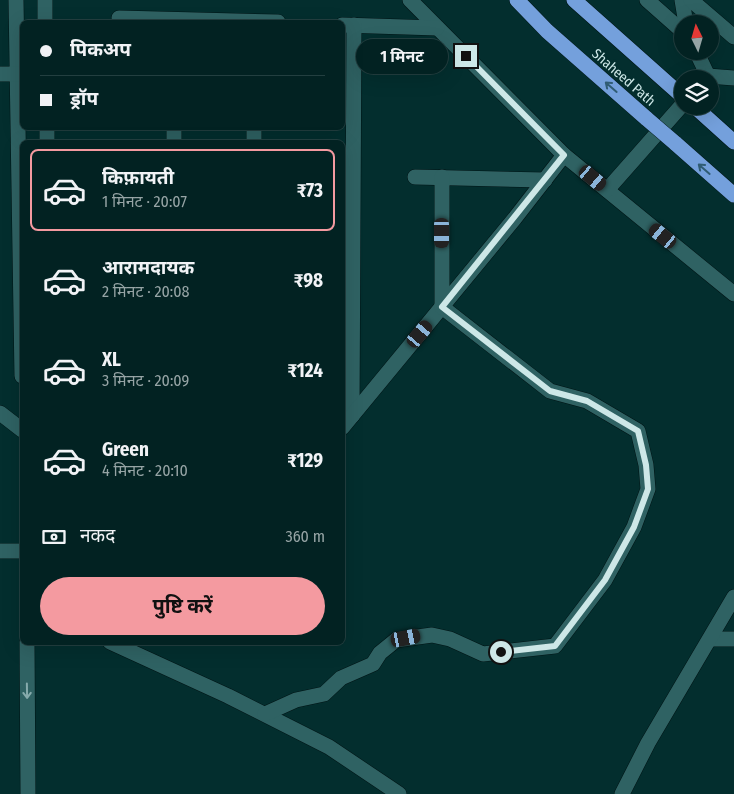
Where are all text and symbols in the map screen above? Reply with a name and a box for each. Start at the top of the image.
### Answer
north arrow [674,15,719,60]
map controls [674,15,719,115]
text: पिकअप [70,38,131,61]
callout: 1 मिनट [356,38,448,74]
route end [455,45,477,67]
street label: Shaheed Path [588,45,659,110]
text: 1 मिनट [380,47,424,66]
button: layers [674,70,719,115]
one-way arrow [604,81,617,92]
text: ड्रॉप [70,87,98,110]
car [576,163,609,193]
one-way arrow [698,163,711,175]
text: किफ़ायती [102,166,174,189]
icon: car [42,168,87,213]
text: ₹73 [297,179,323,202]
text: 1 मिनट · 20:07 [102,192,187,211]
car [434,218,449,248]
car [646,221,679,251]
text: आरामदायक [102,256,194,279]
icon: car [42,258,87,303]
text: ₹98 [294,269,323,292]
text: 2 मिनट · 20:08 [102,282,190,301]
car [404,318,435,350]
icon: car [42,348,87,393]
text: XL [102,348,121,371]
text: ₹124 [287,359,323,382]
text: 3 मिनट · 20:09 [102,371,189,390]
icon: car [42,438,87,483]
text: Green [102,438,149,461]
text: ₹129 [287,449,323,472]
text: 4 मिनट · 20:10 [102,461,188,480]
icon: cash [40,523,68,551]
text: नकद [80,524,115,547]
text: 360 m [285,527,325,546]
button: पुष्टि करें [40,577,325,635]
car [389,628,422,648]
route start [490,641,512,663]
one-way arrow [22,682,32,699]

